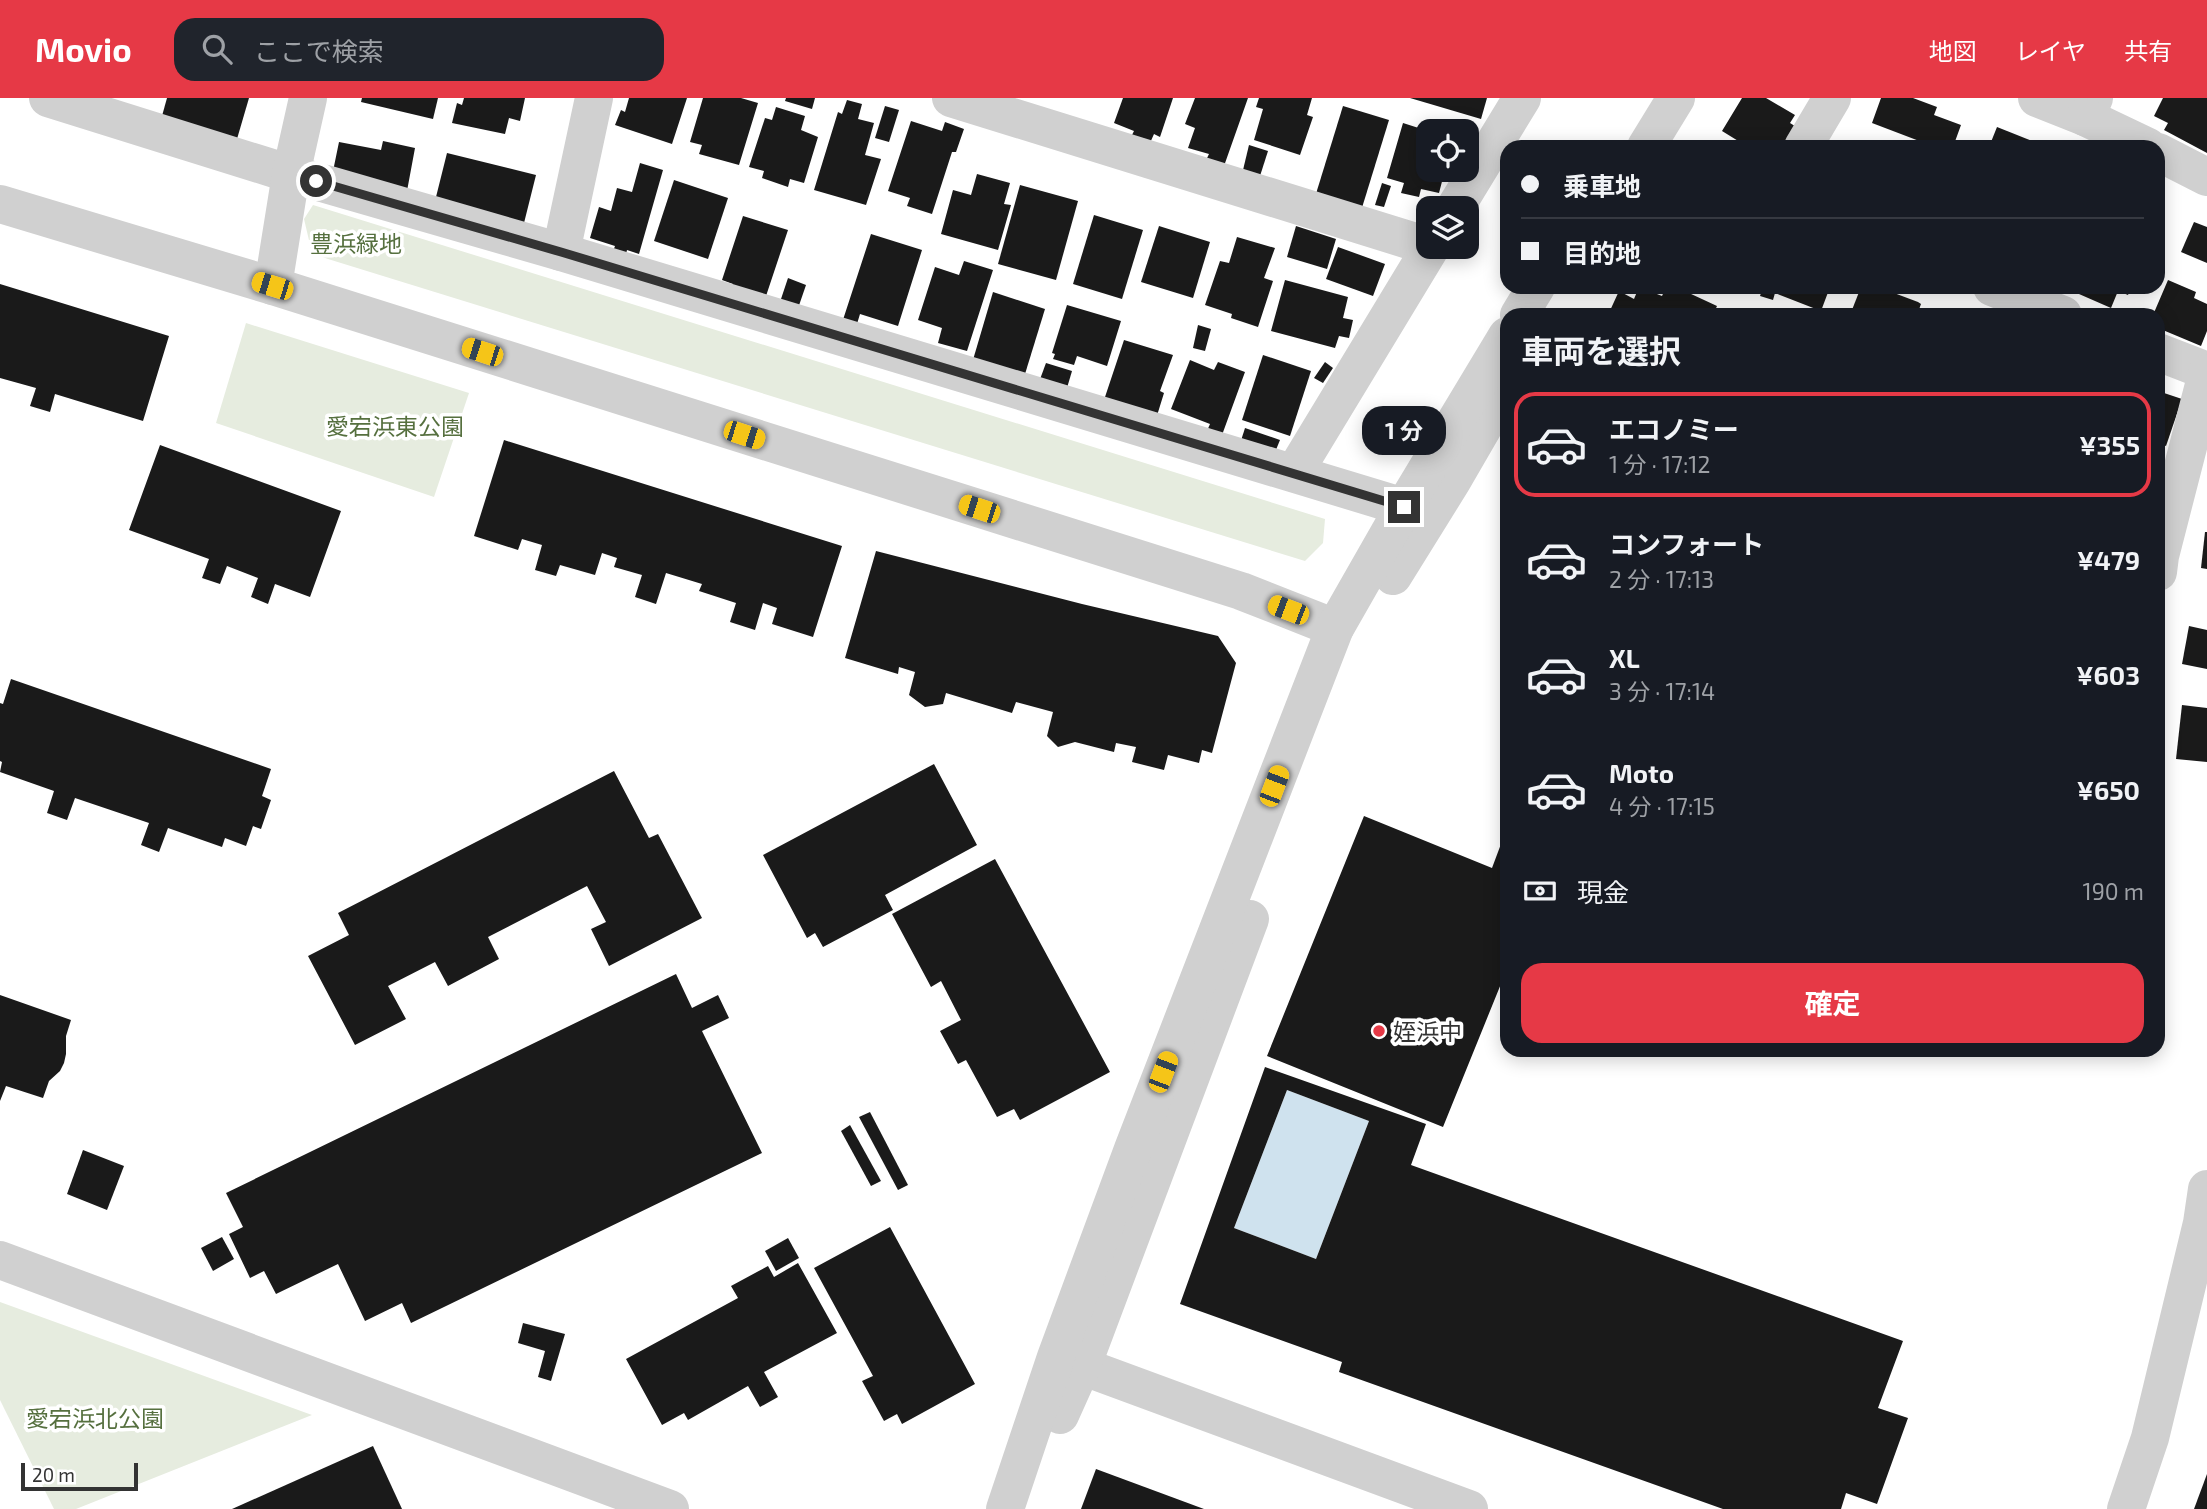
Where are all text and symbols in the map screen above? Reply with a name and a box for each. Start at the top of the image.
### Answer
search box [174,18,664,81]
text: Movio [35,29,132,69]
icon: search [198,30,236,68]
text: ここで検索 [254,35,384,66]
text: 地図 [1929,36,1977,65]
text: レイヤ [2015,36,2086,65]
text: 共有 [2124,36,2172,65]
map controls [1416,119,1479,259]
button: locate [1416,119,1479,182]
route start [300,165,332,197]
text: 乗車地 [1563,170,1641,201]
button: layers [1416,196,1479,259]
park label: 豊浜緑地 [310,229,402,257]
text: 目的地 [1563,237,1641,268]
car [249,270,296,302]
text: 車両を選択 [1521,331,1681,369]
car [459,336,506,368]
callout: 1 分 [1362,406,1446,454]
park label: 愛宕浜東公園 [326,412,464,440]
icon: car [1525,413,1588,476]
text: エコノミー [1609,413,1739,444]
text: 1 分 [1385,416,1423,444]
car [721,419,768,451]
text: ¥355 [2079,429,2140,460]
text: 1 分 · 17:12 [1609,450,1710,478]
route end [1388,491,1420,523]
car [956,493,1003,525]
icon: car [1525,528,1588,591]
text: コンフォート [1609,528,1764,559]
text: ¥479 [2077,544,2140,575]
text: 2 分 · 17:13 [1609,565,1714,593]
car [1265,593,1312,627]
text: XL [1609,642,1640,673]
icon: car [1525,643,1588,706]
text: ¥603 [2076,659,2140,690]
text: 3 分 · 17:14 [1609,677,1715,705]
text: Moto [1609,757,1674,788]
icon: car [1525,758,1588,821]
car [1257,763,1292,809]
text: ¥650 [2077,774,2140,805]
text: 4 分 · 17:15 [1609,792,1715,820]
icon: cash [1521,872,1559,910]
text: 現金 [1577,876,1629,907]
text: 190 m [2083,877,2144,905]
button: 確定 [1521,963,2144,1043]
place label: 姪浜中 [1393,1017,1462,1045]
marker: 姪浜中 [1371,1023,1387,1039]
car [1146,1049,1181,1095]
park label: 愛宕浜北公園 [26,1404,164,1432]
scale bar [21,1460,138,1492]
text: 20 m [32,1463,75,1486]

